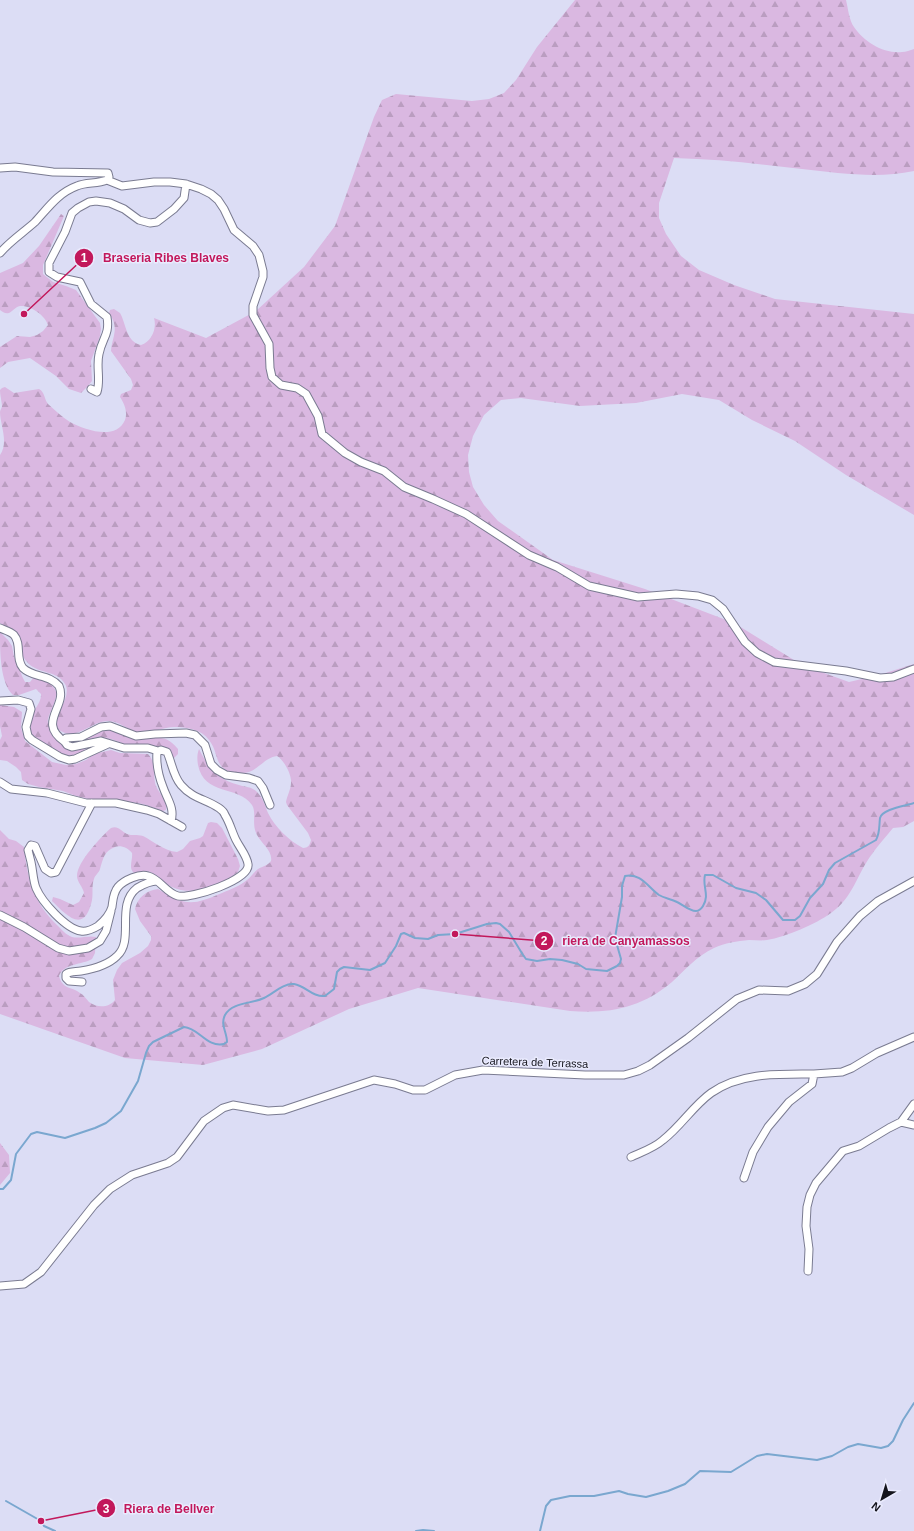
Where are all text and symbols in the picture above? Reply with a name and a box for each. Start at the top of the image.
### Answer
callout: Braseria Ribes Blaves [74,246,237,270]
text: 1 [81,251,88,265]
text: Braseria Ribes Blaves [103,251,229,265]
callout: riera de Canyamassos [534,929,698,953]
text: 2 [541,934,548,948]
text: riera de Canyamassos [562,934,690,948]
street label: Carretera de Terrassa [481,1054,589,1070]
north arrow [862,1479,902,1519]
callout: Riera de Bellver [96,1496,223,1520]
text: N [869,1500,883,1514]
text: 3 [103,1502,110,1516]
text: Riera de Bellver [124,1502,215,1516]

